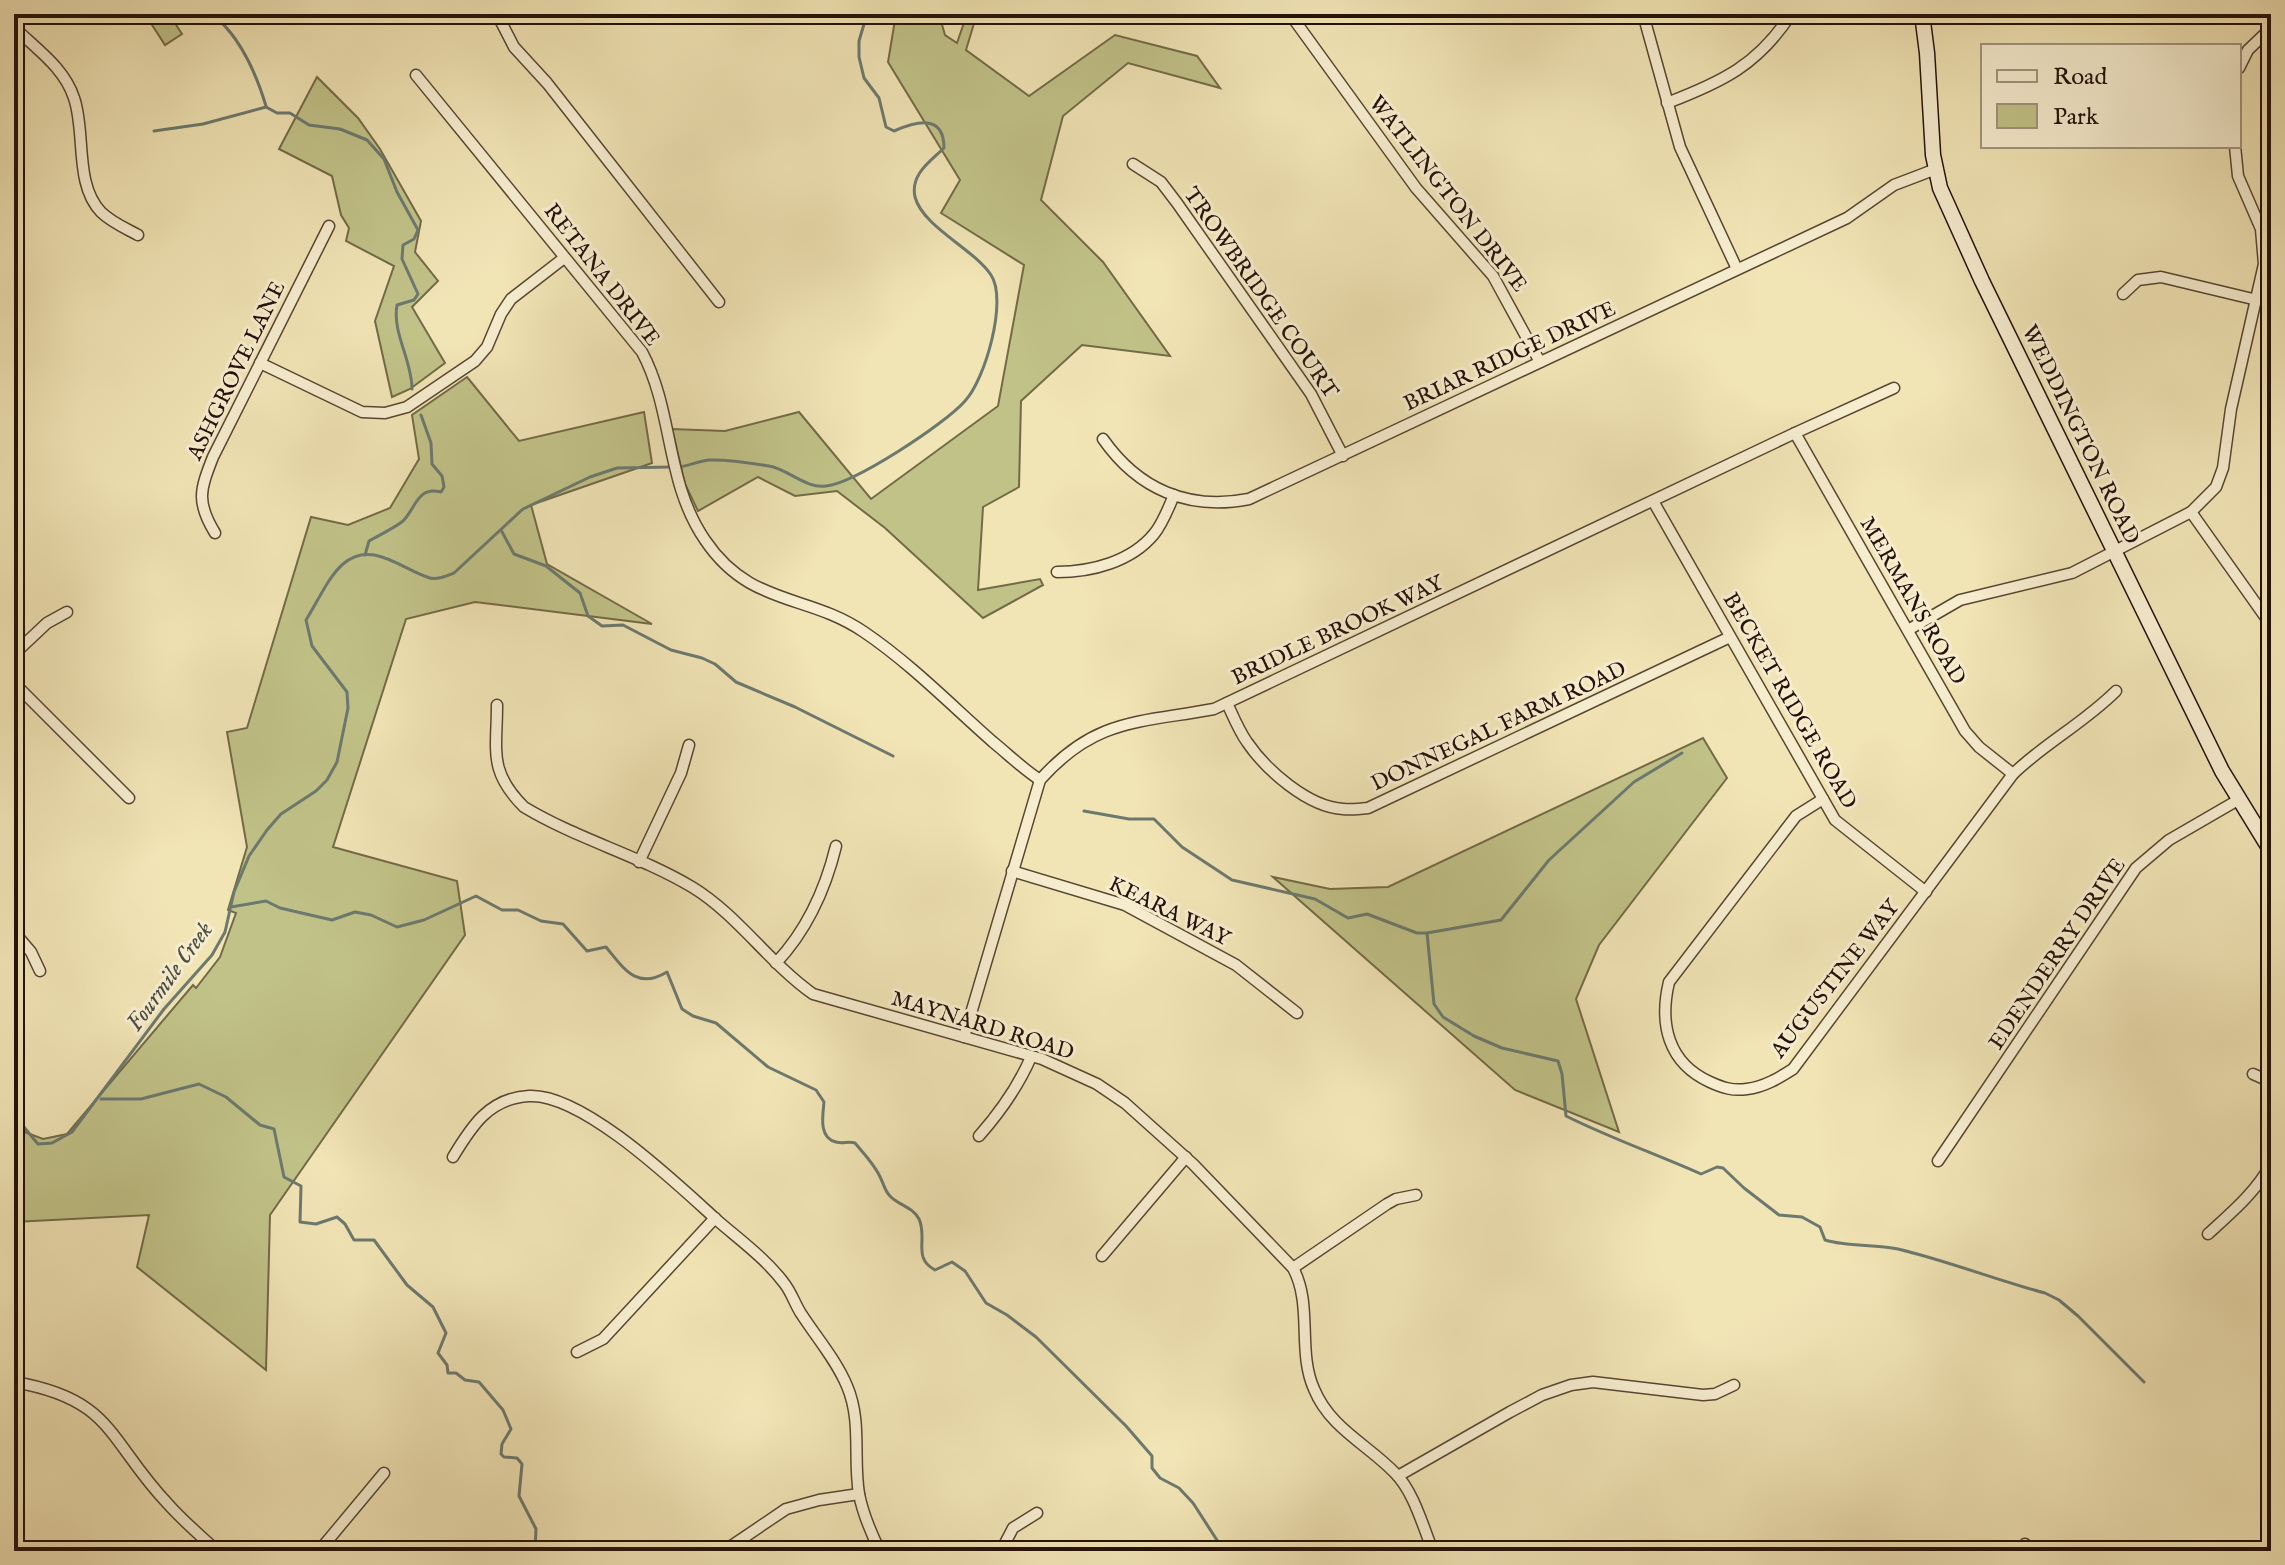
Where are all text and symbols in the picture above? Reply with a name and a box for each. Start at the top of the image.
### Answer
legend [1981,44,2241,148]
text: Road [2053,62,2107,93]
street label: WATLINGTON DRIVE [1362,90,1533,298]
text: Park [2053,102,2099,133]
street label: TROWBRIDGE COURT [1177,182,1344,404]
street label: RETANA DRIVE [537,198,666,352]
street label: ASHGROVE LANE [181,277,292,466]
street label: BRIAR RIDGE DRIVE [1399,295,1621,418]
street label: WEDDINGTON ROAD [2015,321,2146,549]
street label: MERMANS ROAD [1853,512,1972,690]
street label: BRIDLE BROOK WAY [1227,569,1449,692]
street label: BECKET RIDGE ROAD [1716,588,1863,814]
street label: DONNEGAL FARM ROAD [1367,655,1631,798]
street label: EDENDERRY DRIVE [1983,853,2132,1055]
street label: KEARA WAY [1104,870,1235,954]
street label: AUGUSTINE WAY [1764,894,1907,1065]
water label: Fourmile Creek [120,916,221,1038]
street label: MAYNARD ROAD [888,985,1077,1067]

